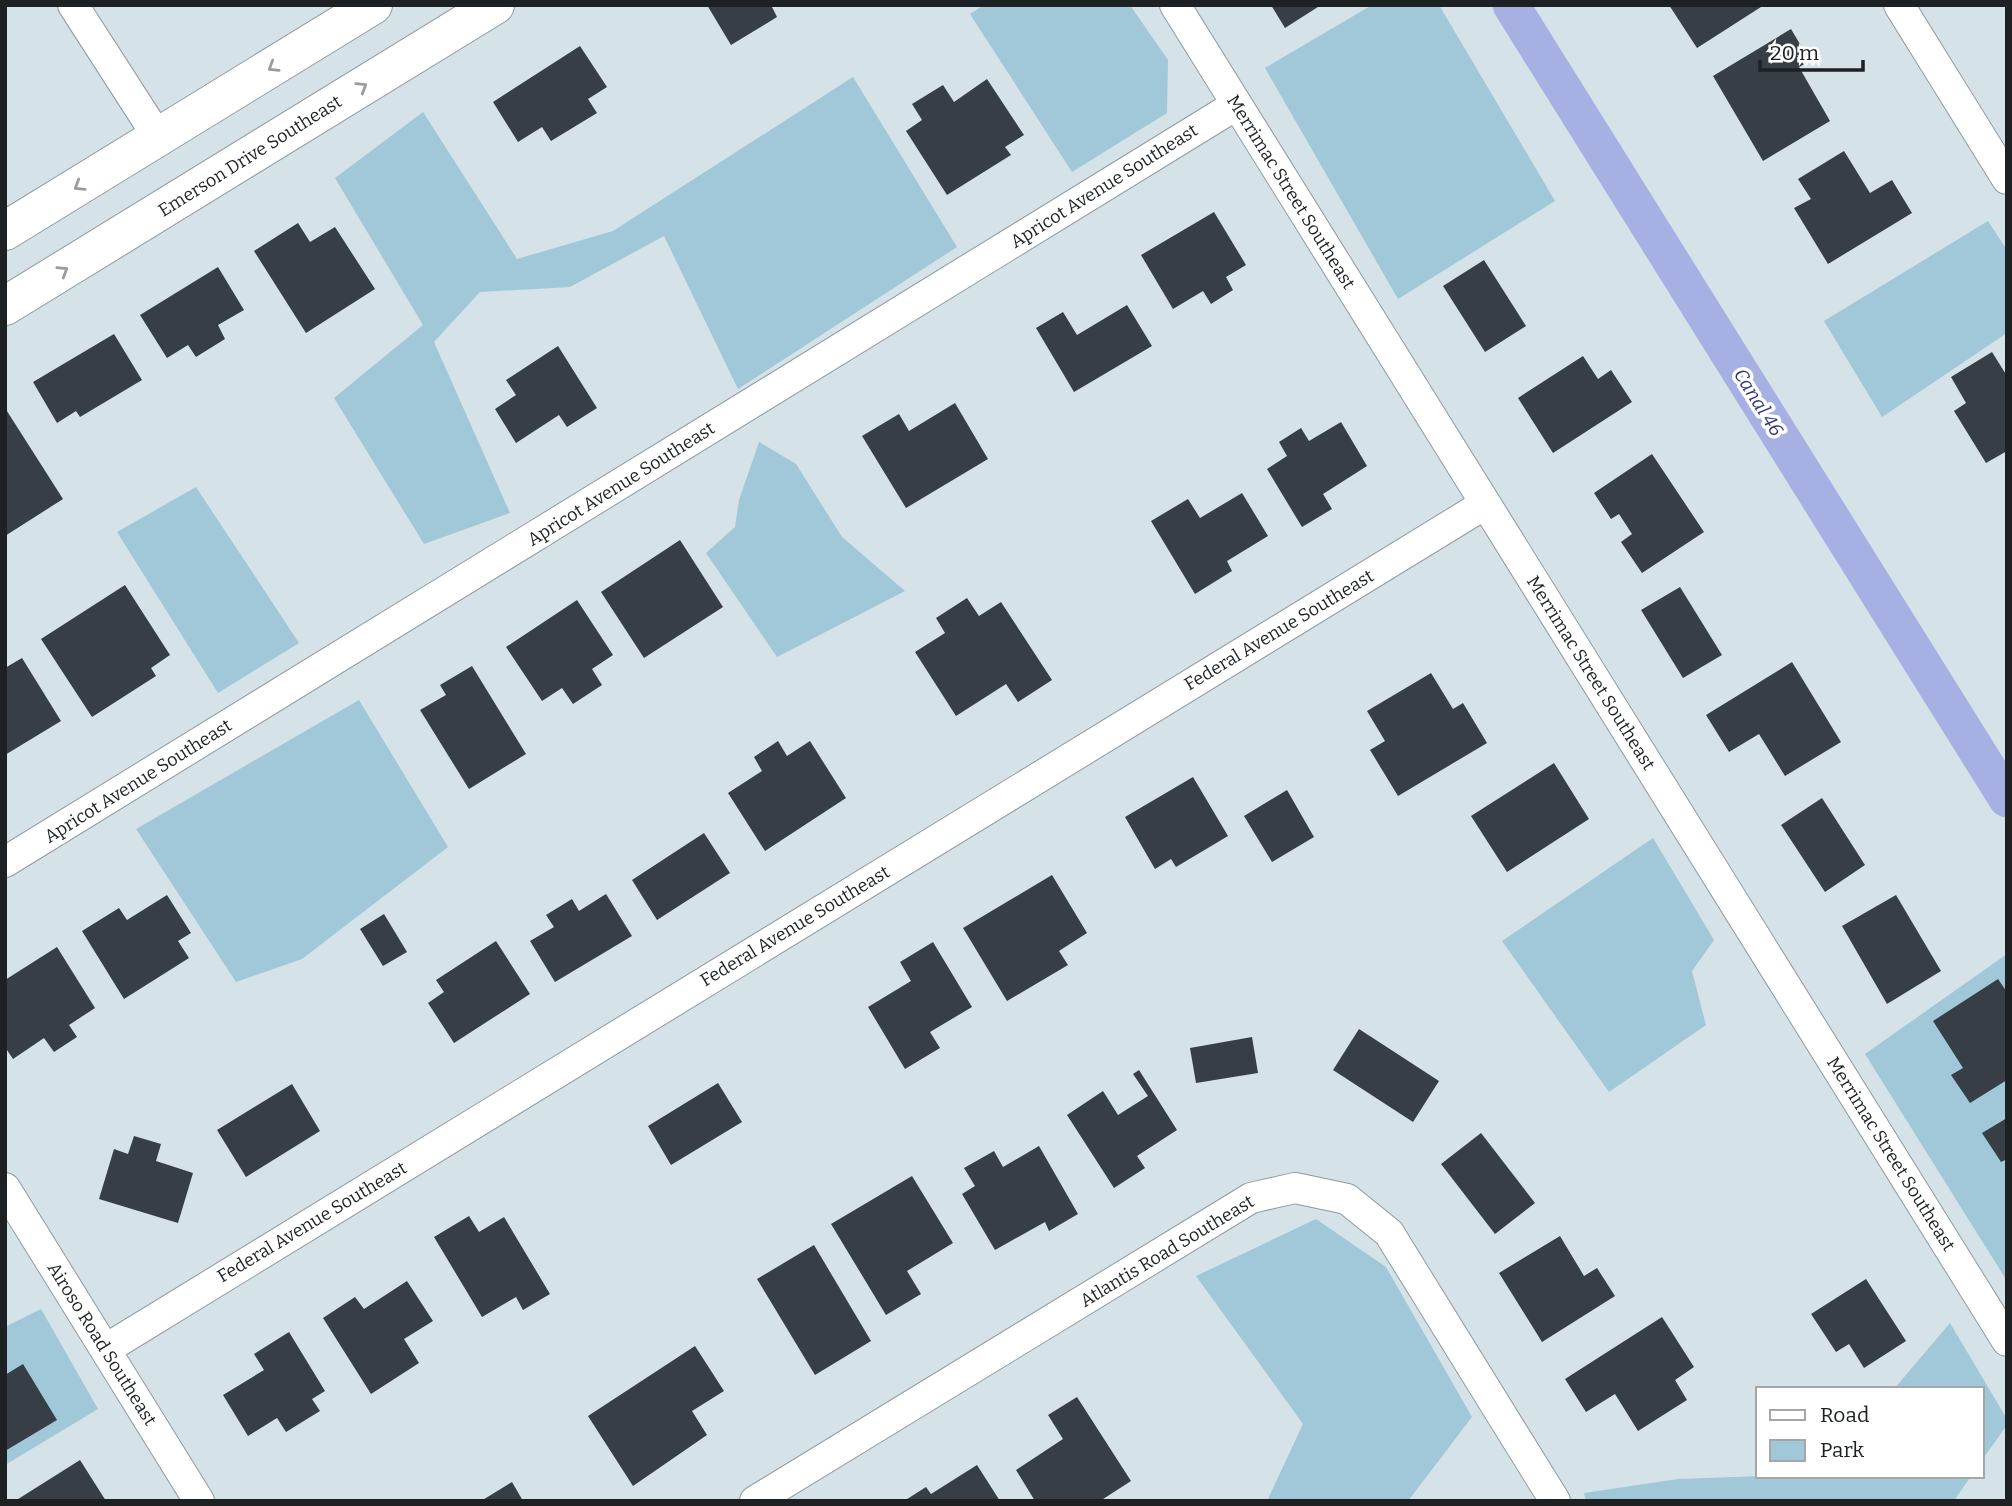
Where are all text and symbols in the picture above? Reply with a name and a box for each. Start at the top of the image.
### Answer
scale bar [1760,28,1863,72]
text: 20 m [1770,40,1819,66]
one-way arrow [267,58,280,71]
one-way arrow [354,83,367,96]
street label: Emerson Drive Southeast [154,90,346,222]
street label: Merrimac Street Southeast [1222,91,1360,294]
street label: Apricot Avenue Southeast [1006,119,1202,253]
one-way arrow [74,177,87,190]
one-way arrow [56,266,69,279]
water label: Canal 46 [1729,364,1788,440]
street label: Apricot Avenue Southeast [523,417,719,551]
street label: Federal Avenue Southeast [1180,564,1378,695]
street label: Merrimac Street Southeast [1522,572,1660,775]
street label: Apricot Avenue Southeast [40,714,236,848]
street label: Federal Avenue Southeast [696,860,894,991]
street label: Merrimac Street Southeast [1822,1053,1960,1256]
street label: Federal Avenue Southeast [213,1156,411,1287]
street label: Atlantis Road Southeast [1076,1190,1258,1312]
street label: Airoso Road Southeast [43,1258,162,1430]
legend [1756,1387,1984,1478]
text: Road [1820,1402,1869,1428]
text: Park [1820,1437,1864,1463]

